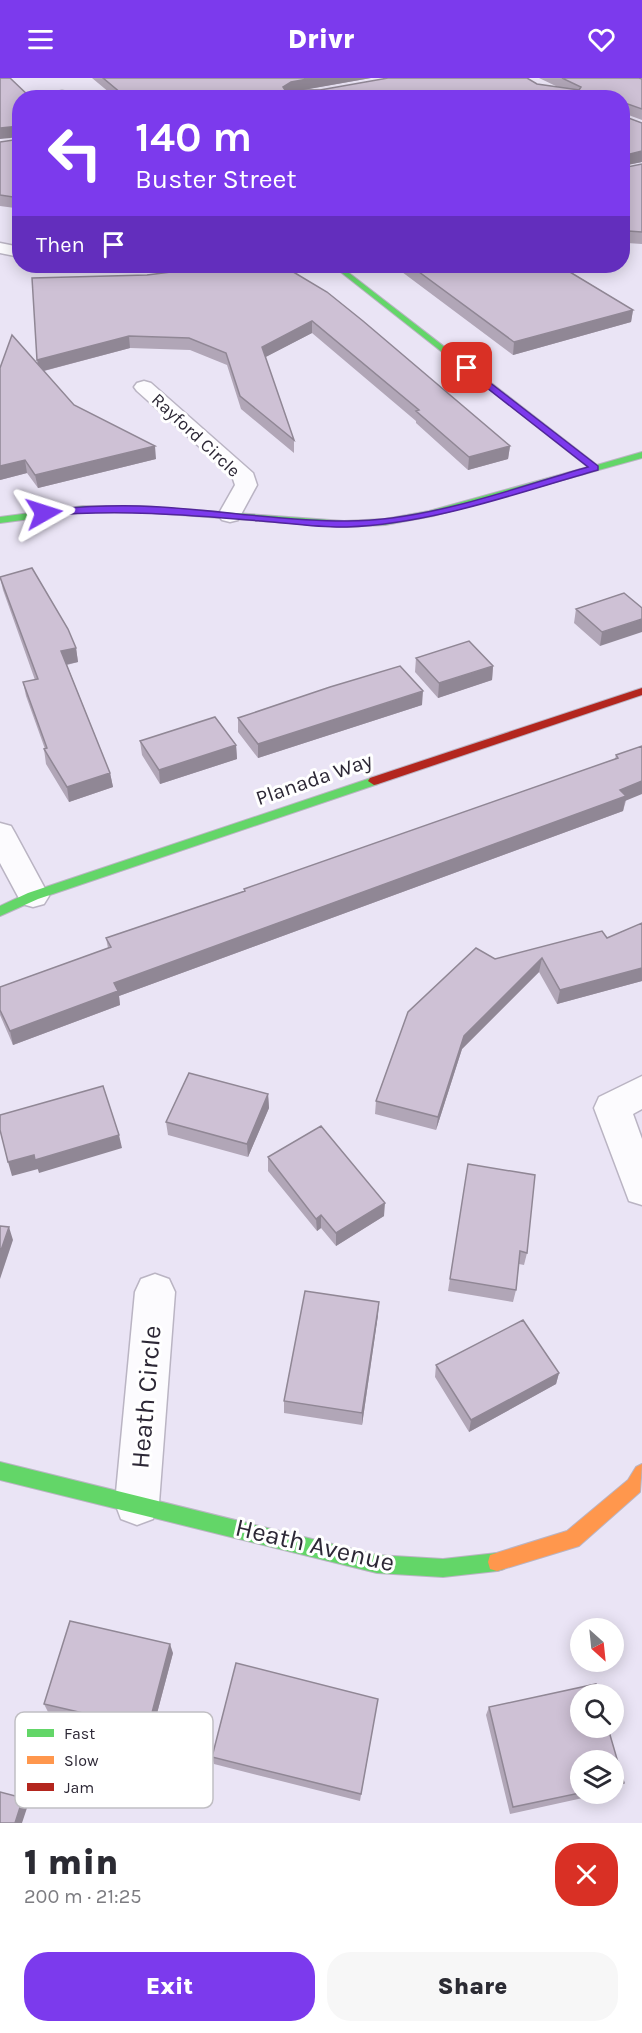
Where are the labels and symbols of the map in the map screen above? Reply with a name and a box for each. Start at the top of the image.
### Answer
pin [441,342,492,393]
street label: Rayford Circle [147,388,245,482]
position arrow [12,481,76,545]
street label: Planada Way [253,748,376,810]
street label: Heath Circle [124,1324,168,1470]
street label: Heath Avenue [232,1512,398,1578]
north arrow [570,1618,624,1672]
legend [15,1712,213,1808]
text: Fast [64,1724,95,1743]
text: Slow [64,1751,99,1770]
text: Jam [64,1778,94,1797]

